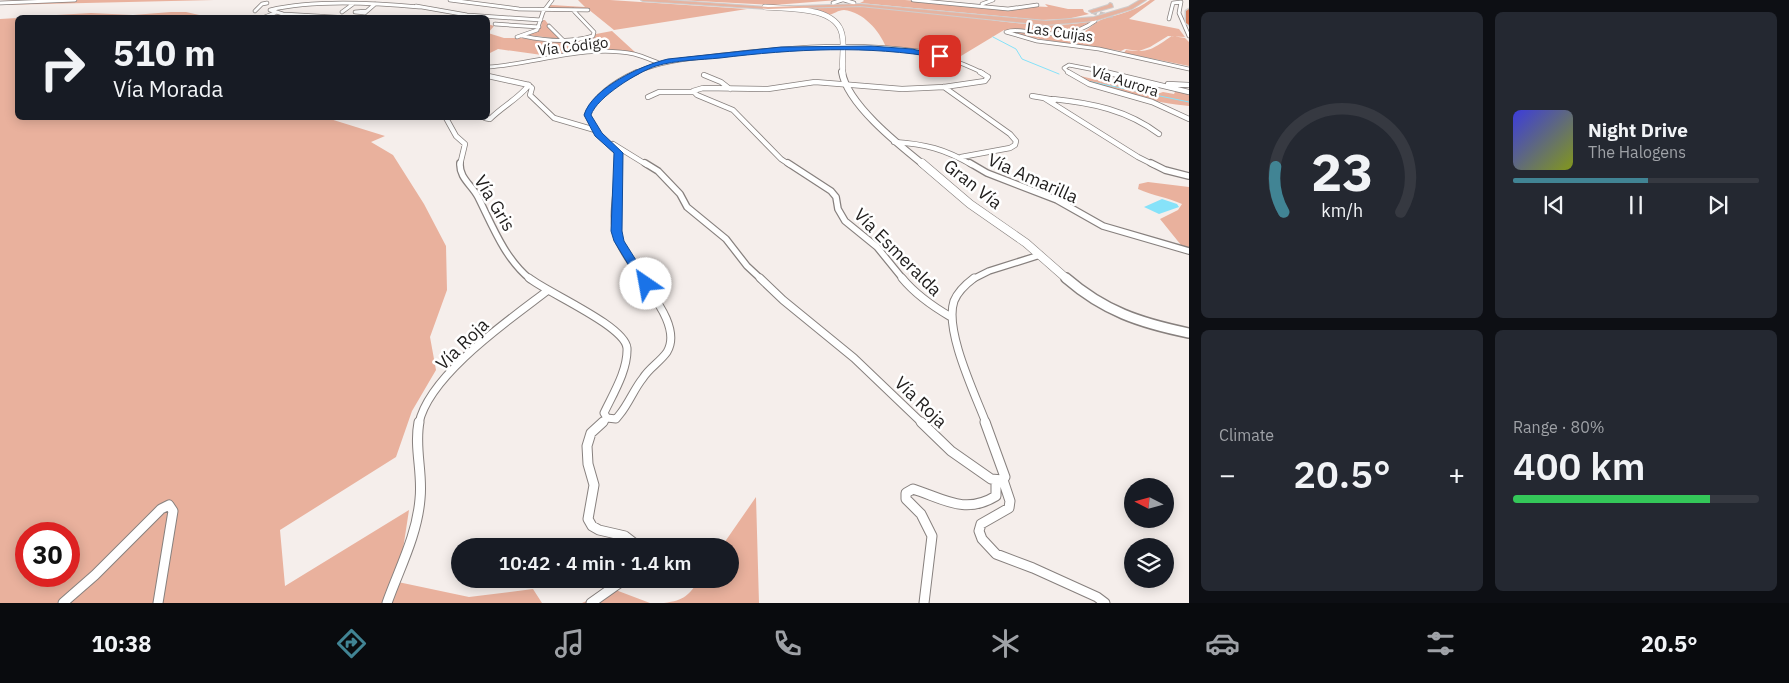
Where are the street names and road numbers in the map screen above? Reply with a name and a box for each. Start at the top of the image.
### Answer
street label: Las Cuijas [1025,18,1095,46]
street label: Vía Código [537,32,609,60]
street label: Vía Aurora [1089,61,1161,101]
street label: Vía Amarilla [984,148,1082,208]
street label: Gran Vía [939,154,1007,214]
street label: Vía Gris [469,171,521,235]
street label: Vía Esmeralda [849,203,947,301]
street label: Vía Roja [431,313,494,375]
street label: Vía Roja [890,371,953,433]

